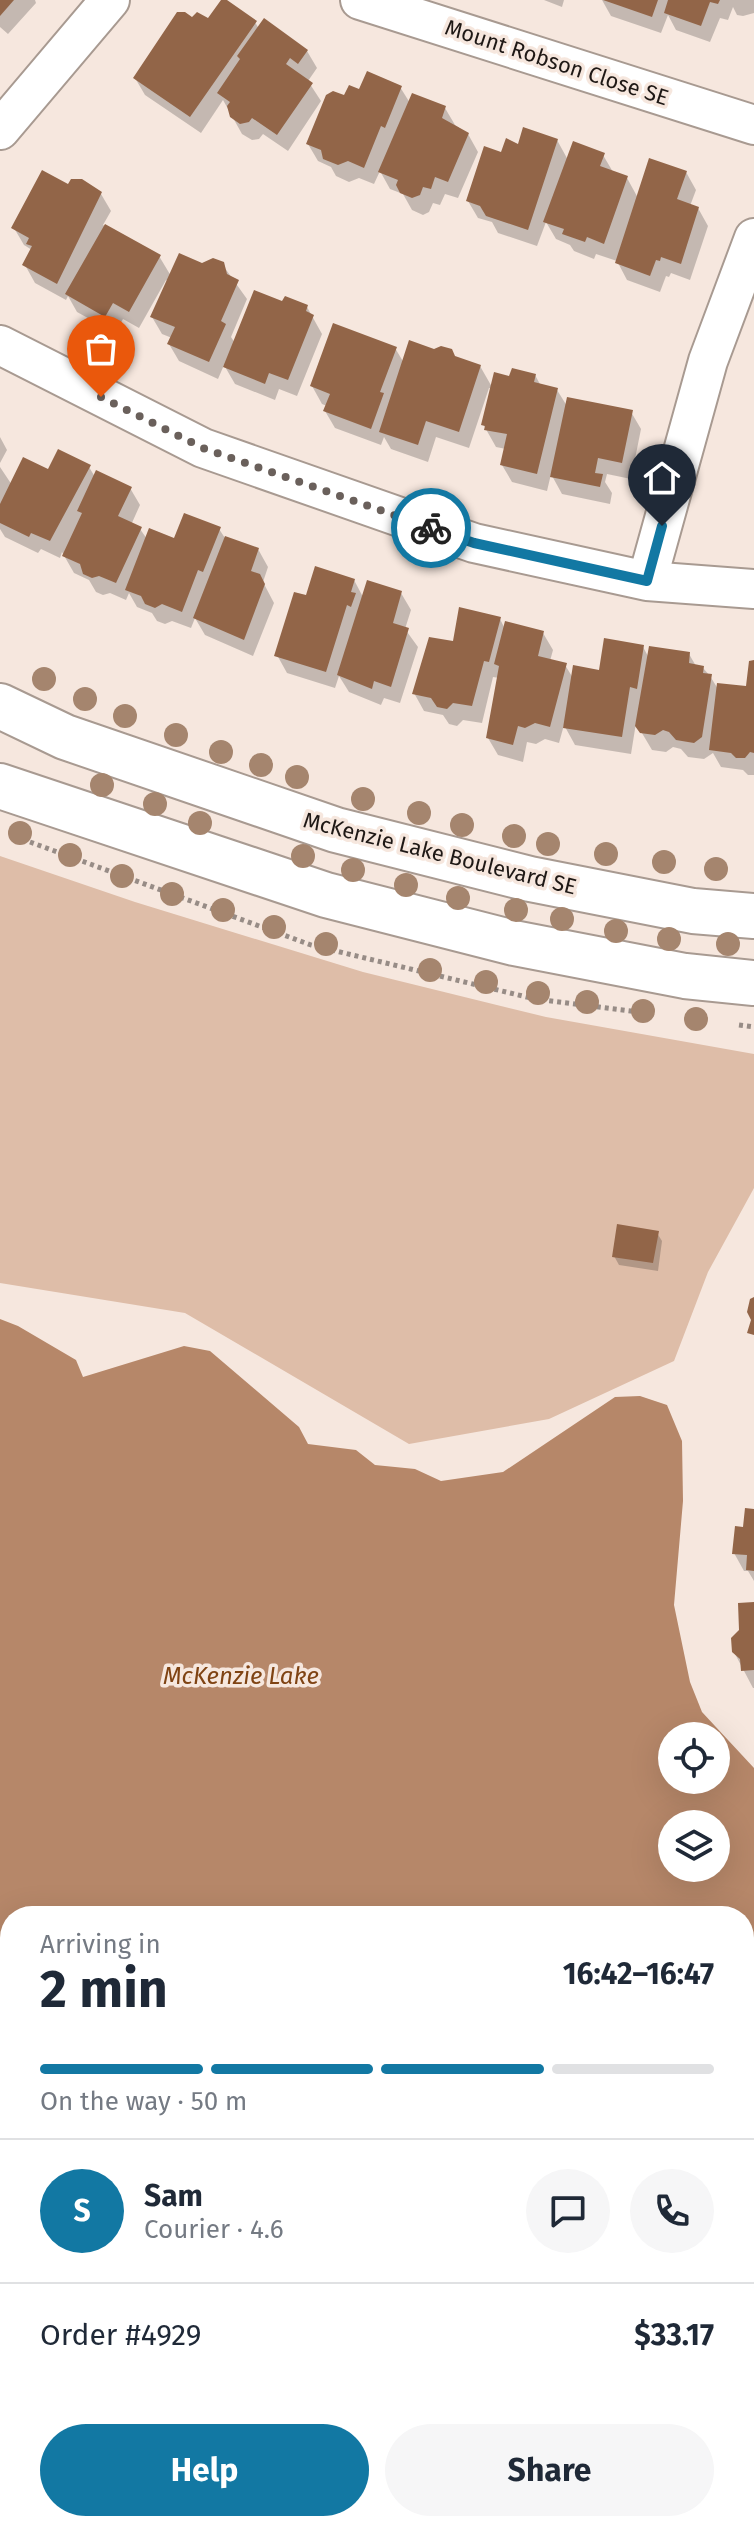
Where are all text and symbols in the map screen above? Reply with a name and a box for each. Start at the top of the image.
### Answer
street label: Mount Robson Close SE [442,14,672,111]
pin [67,315,135,397]
icon: bag [79,327,123,371]
pin [628,444,696,526]
icon: home [640,456,684,500]
courier [391,488,471,568]
icon: bike [409,506,453,550]
street label: McKenzie Lake Boulevard SE [300,806,579,901]
water label: McKenzie Lake [163,1662,319,1690]
map controls [658,1722,730,1882]
button: locate [658,1722,730,1794]
button: layers [658,1810,730,1882]
text: Arriving in [40,1929,161,1960]
text: 16:42–16:47 [563,1956,714,1992]
text: 2 min [40,1958,168,2021]
text: On the way · 50 m [40,2086,247,2117]
button: chat [526,2169,610,2253]
button: phone [630,2169,714,2253]
text: Sam [144,2178,203,2214]
text: S [73,2193,91,2229]
text: Courier · 4.6 [144,2214,284,2245]
text: Order #4929 [40,2317,202,2353]
text: $33.17 [634,2317,714,2353]
button: Help [40,2424,369,2516]
button: Share [385,2424,714,2516]

